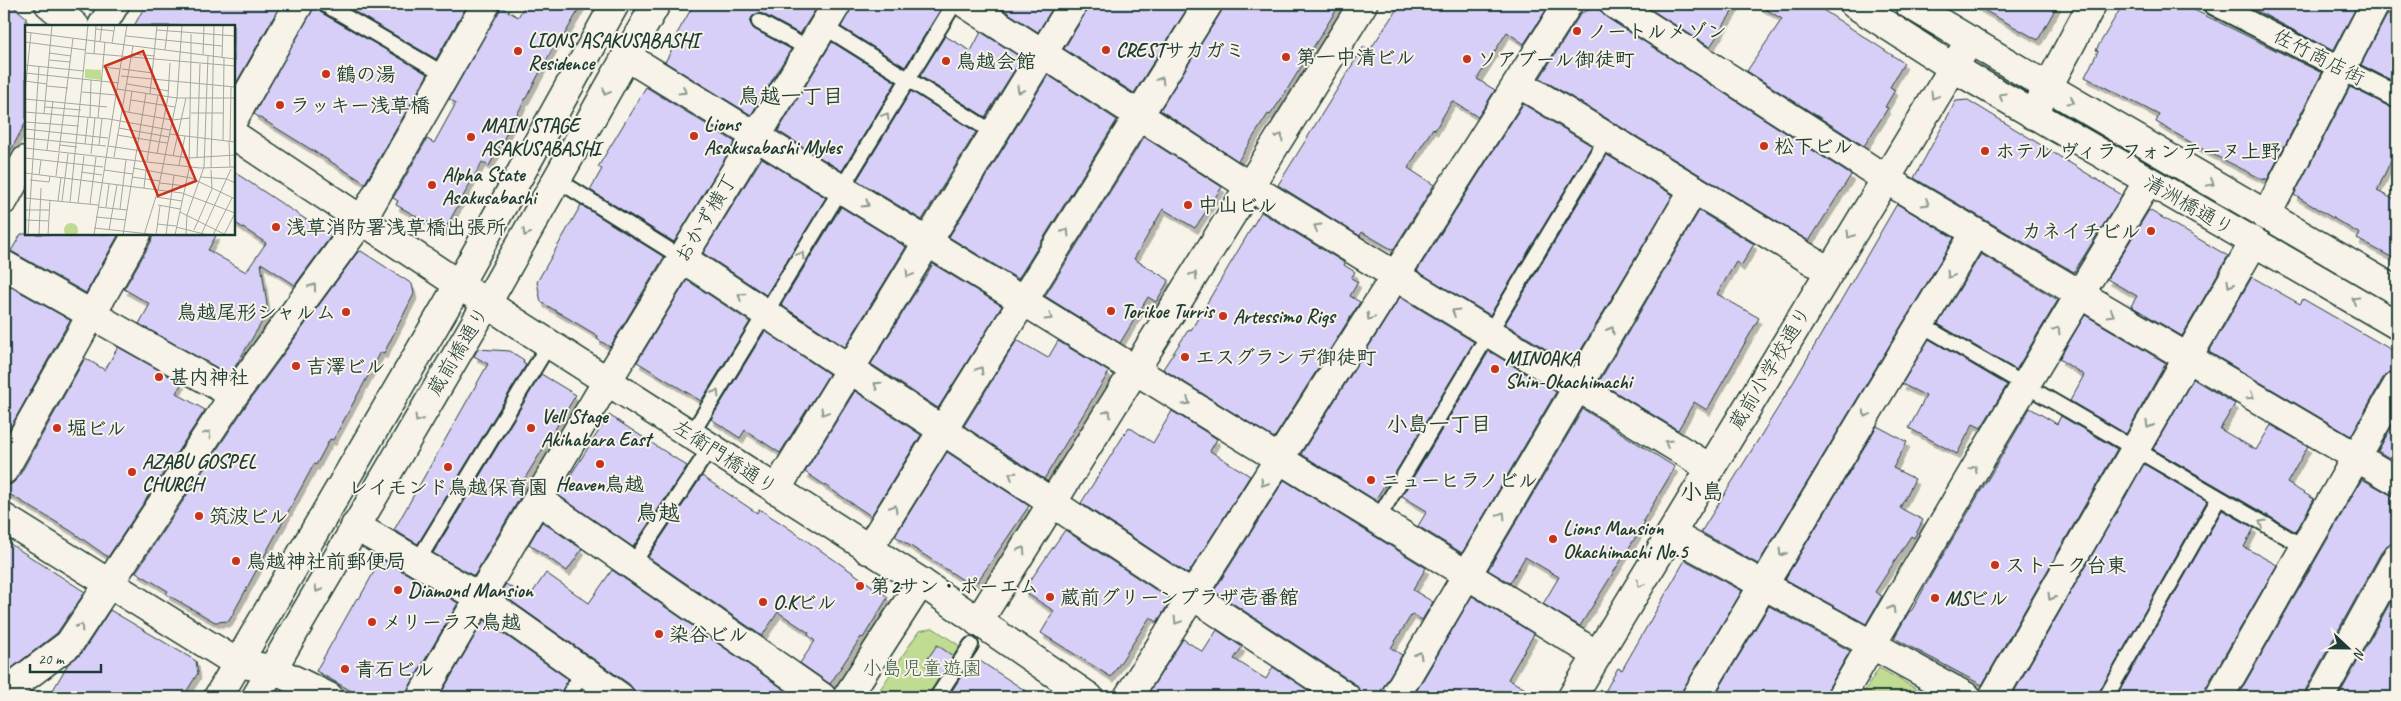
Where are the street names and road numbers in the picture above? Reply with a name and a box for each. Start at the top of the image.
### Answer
street label: 佐竹商店街 [2269,23,2369,91]
street label: おかず横丁 [670,169,742,267]
street label: 清洲橋通り [2139,169,2239,241]
street label: 蔵前橋通り [422,302,494,400]
street label: 蔵前小学校通り [1723,302,1817,434]
street label: 左衛門橋通り [668,414,782,500]

